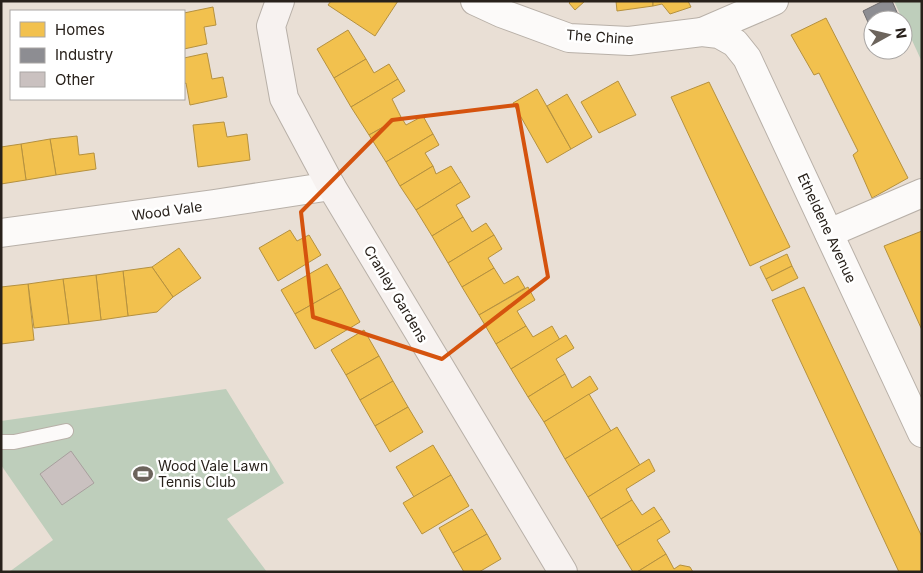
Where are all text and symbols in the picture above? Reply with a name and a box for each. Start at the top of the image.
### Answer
legend [10,10,185,100]
north arrow [863,10,913,60]
text: Homes [55,20,105,39]
street label: The Chine [566,26,634,47]
text: N [892,27,911,40]
text: Industry [55,45,114,64]
text: Other [55,70,95,89]
street label: Etheldene Avenue [795,170,860,285]
street label: Wood Vale [131,197,203,224]
street label: Cranley Gardens [361,242,432,345]
place label: Wood Vale Lawn Tennis Club [158,457,268,490]
sports icon: Wood Vale Lawn Tennis Club [132,463,154,485]

